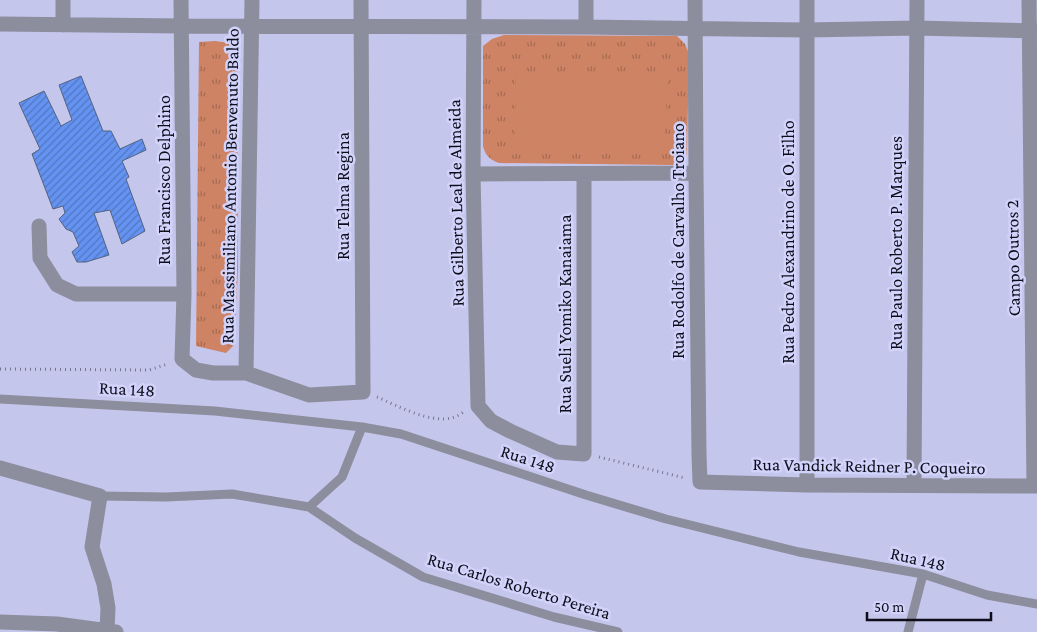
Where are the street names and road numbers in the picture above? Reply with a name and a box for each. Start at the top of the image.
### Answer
street label: Rua Massimiliano Antonio Benvenuto Baldo [217,28,243,344]
street label: Rua Francisco Delphino [154,95,174,265]
street label: Rua Gilberto Leal de Almeida [444,99,468,307]
street label: Rua Pedro Alexandrino de O. Filho [778,120,798,364]
street label: Rua Rodolfo de Carvalho Troiano [668,123,688,359]
street label: Rua Telma Regina [333,132,353,260]
street label: Rua Paulo Roberto P. Marques [886,136,906,350]
street label: Campo Outros 2 [1002,200,1024,316]
street label: Rua Sueli Yomiko Kanaiama [555,214,575,414]
street label: Rua 148 [99,378,155,400]
street label: Rua 148 [498,441,558,477]
street label: Rua Vandick Reidner P. Coqueiro [752,454,986,478]
street label: Rua 148 [889,543,947,575]
street label: Rua Carlos Roberto Pereira [425,549,613,623]

